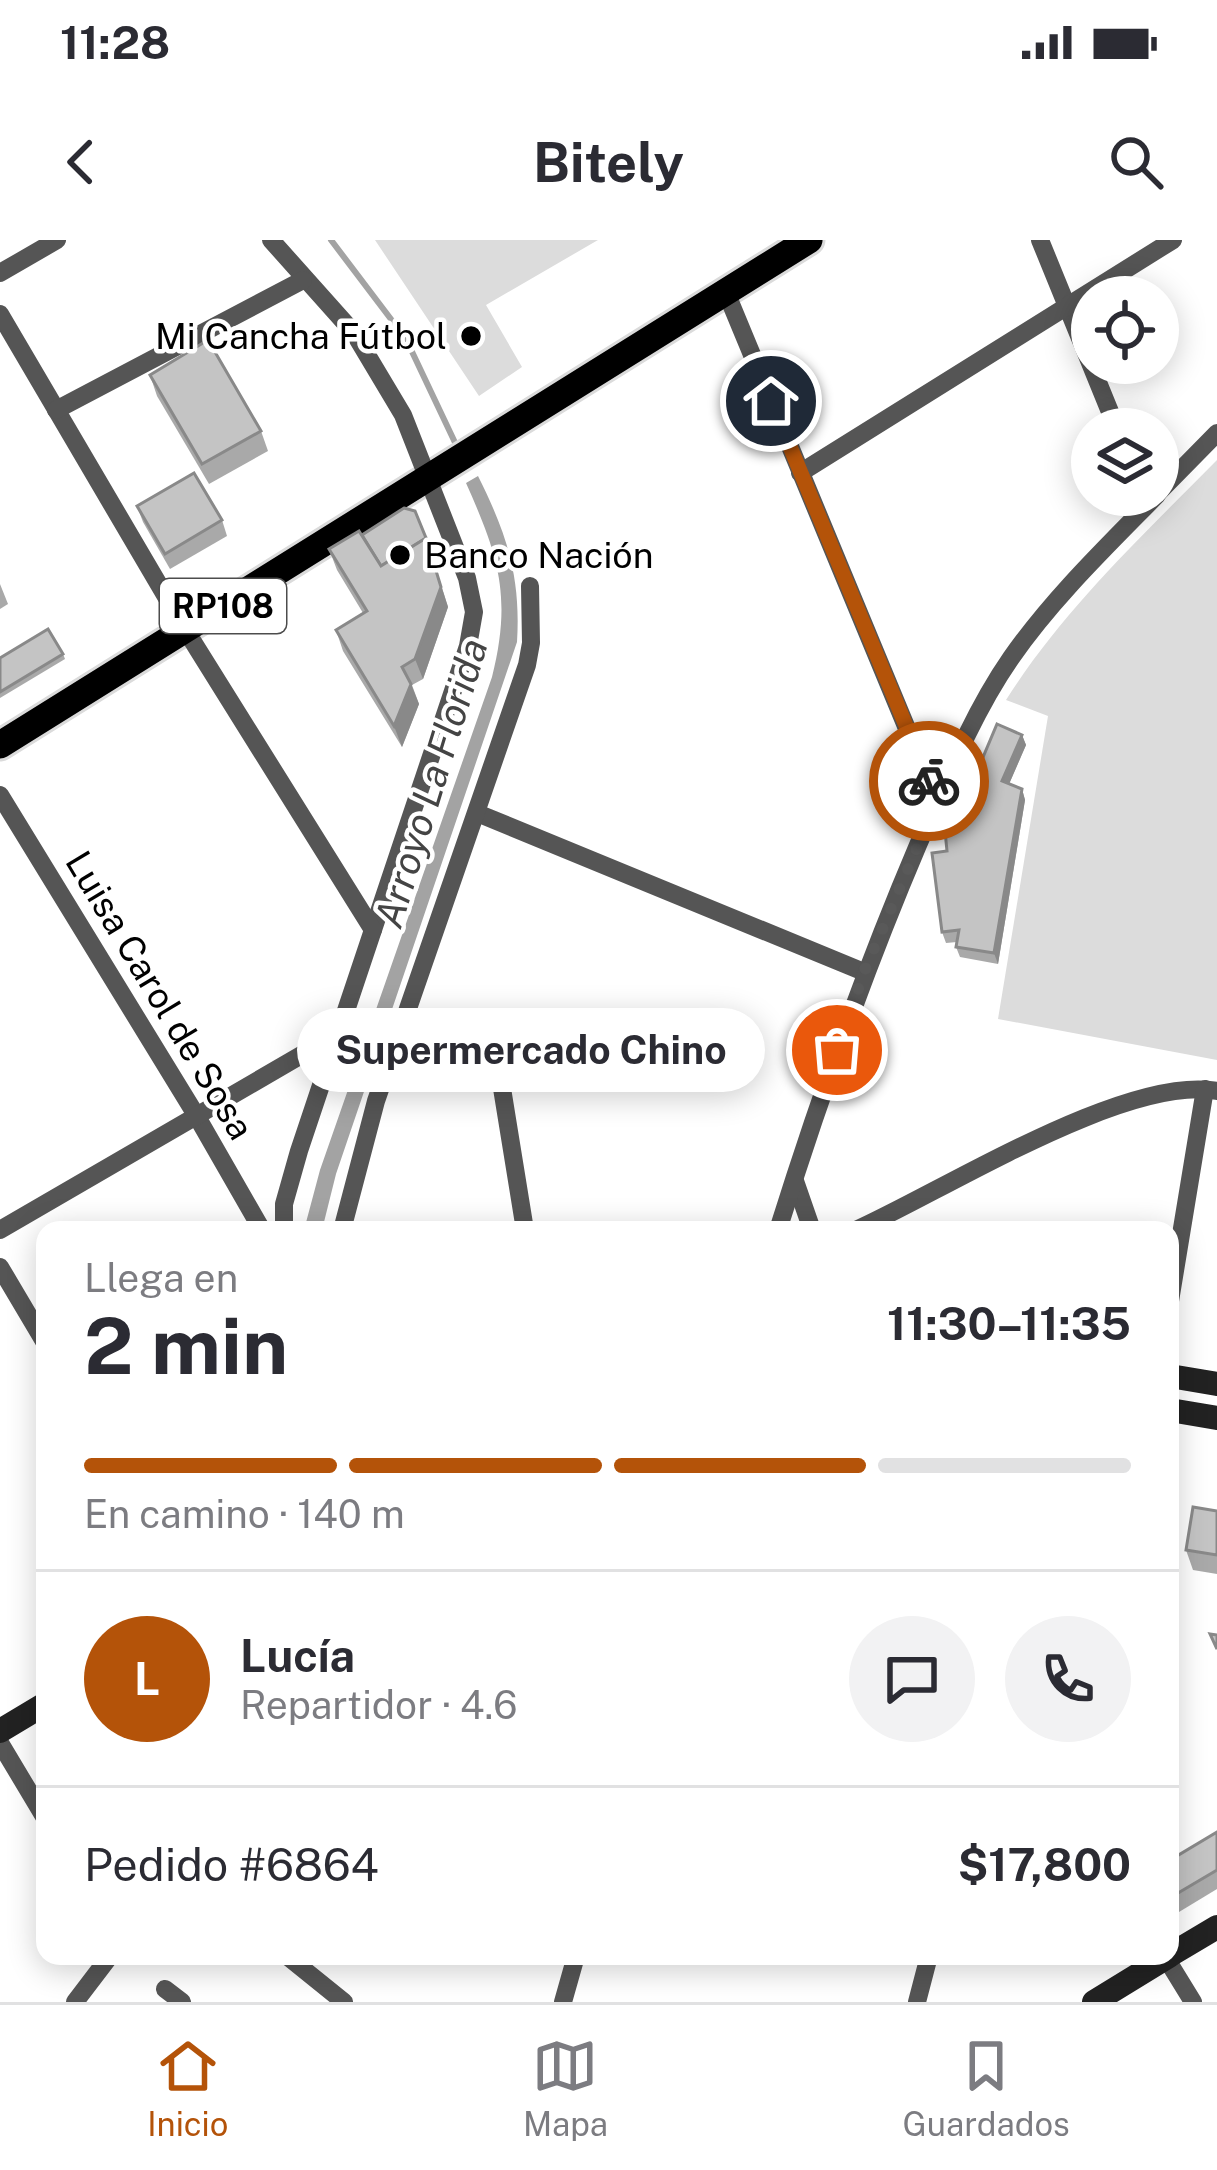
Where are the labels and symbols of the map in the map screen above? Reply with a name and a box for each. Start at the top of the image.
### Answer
place label: Mi Cancha Fútbol [155,315,447,357]
marker: Mi Cancha Fútbol [458,323,484,349]
pin [720,350,822,452]
place label: Banco Nación [424,534,653,576]
marker: Banco Nación [387,542,413,568]
road number: RP108 [160,579,286,633]
water label: Arroyo La Florida [365,633,497,933]
courier [869,721,989,841]
street label: Luisa Carol de Sosa [57,843,263,1147]
pin [786,999,888,1101]
callout: Supermercado Chino [297,1008,765,1092]

